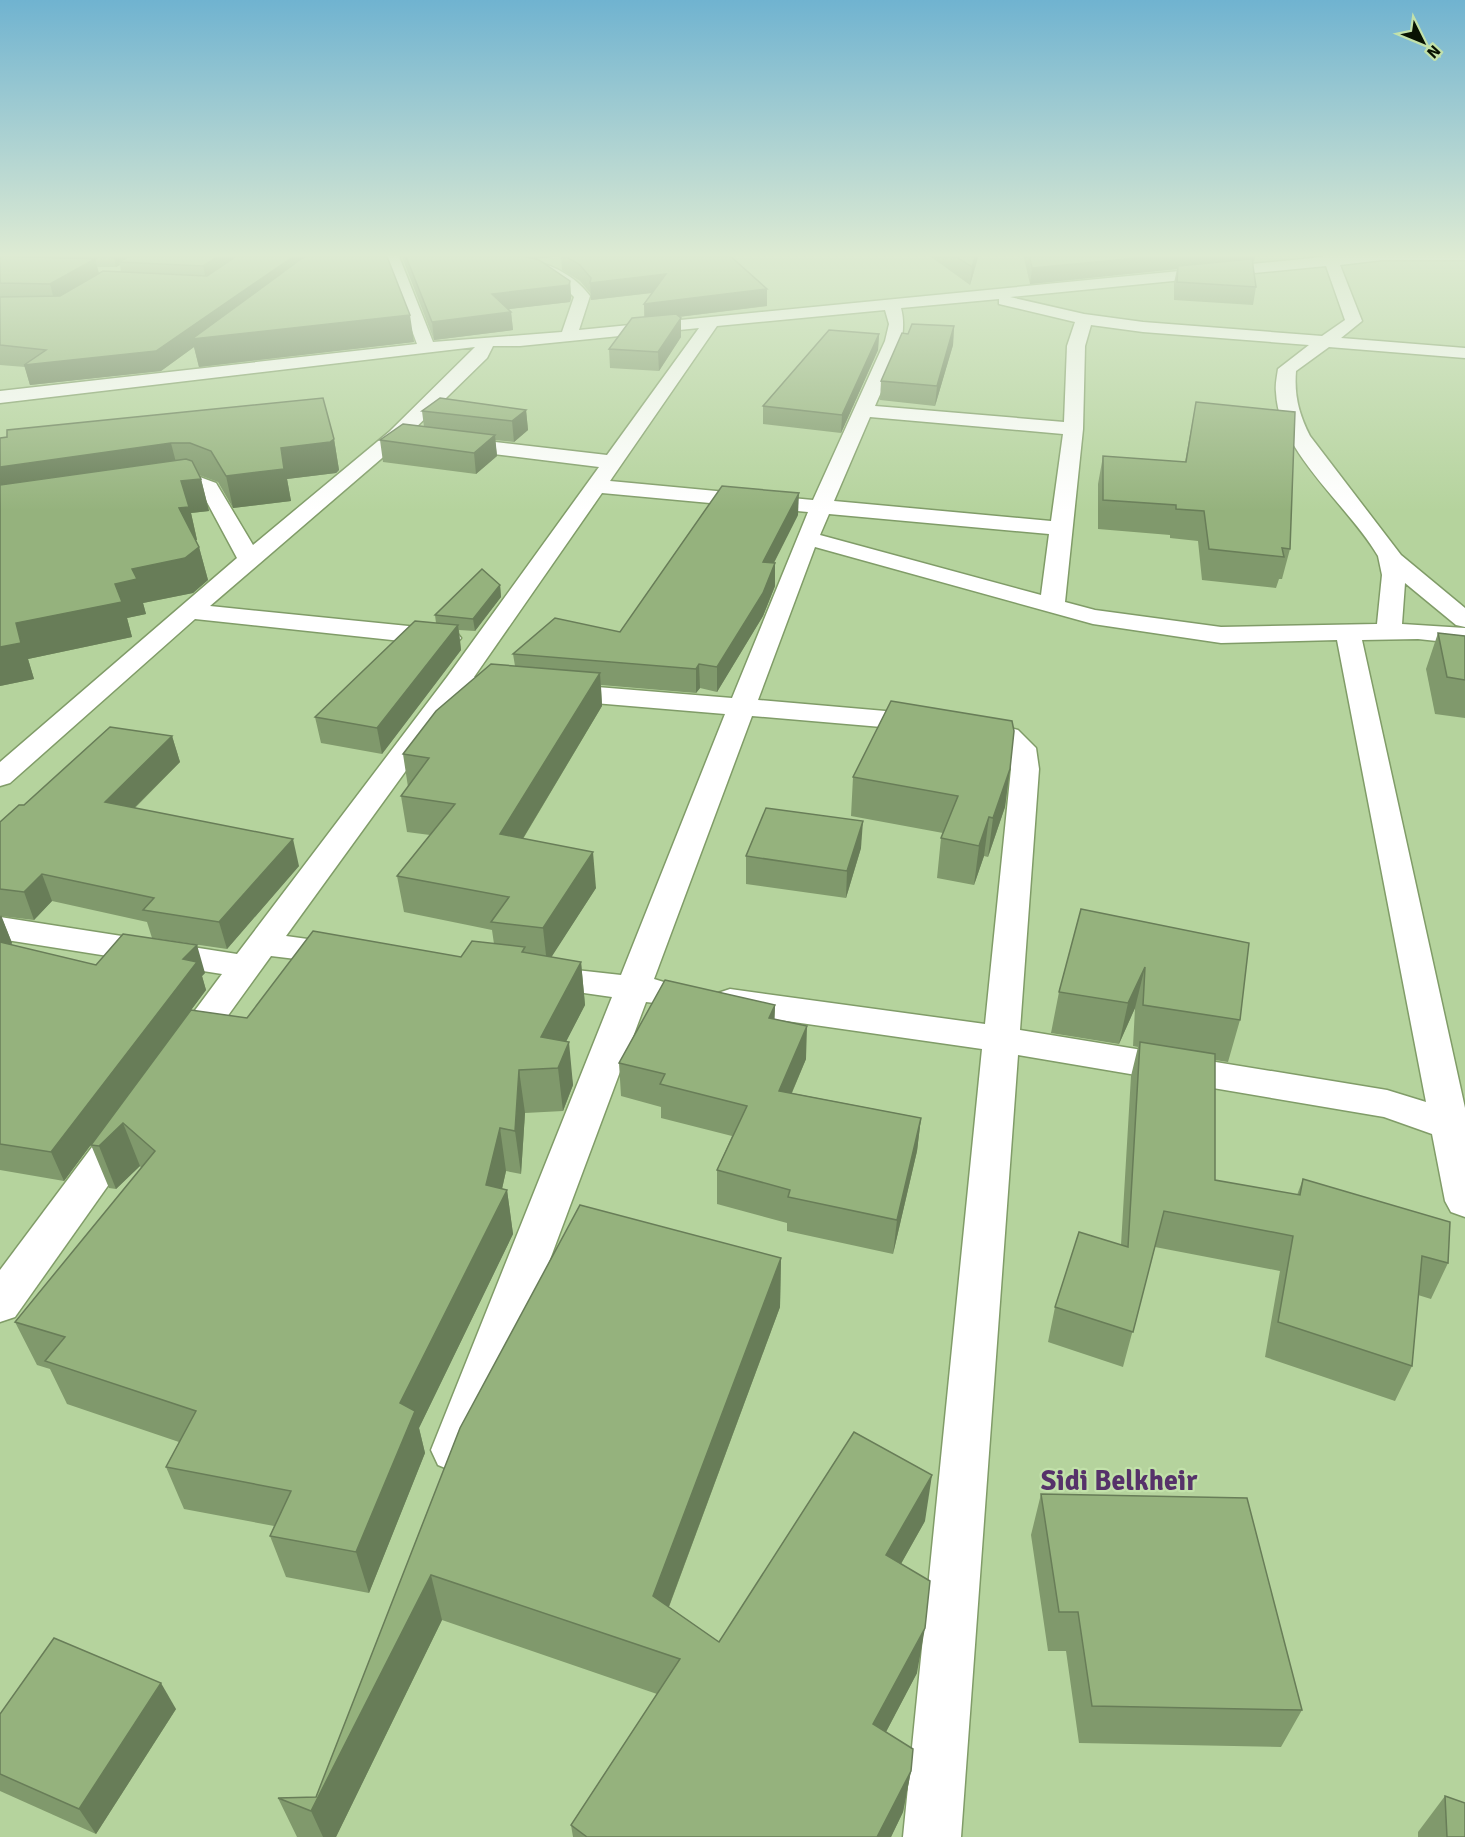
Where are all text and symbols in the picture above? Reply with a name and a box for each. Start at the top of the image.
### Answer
north arrow [1393,12,1453,72]
text: N [1422,41,1444,62]
district label: Sidi Belkheir [1041,1464,1198,1498]

